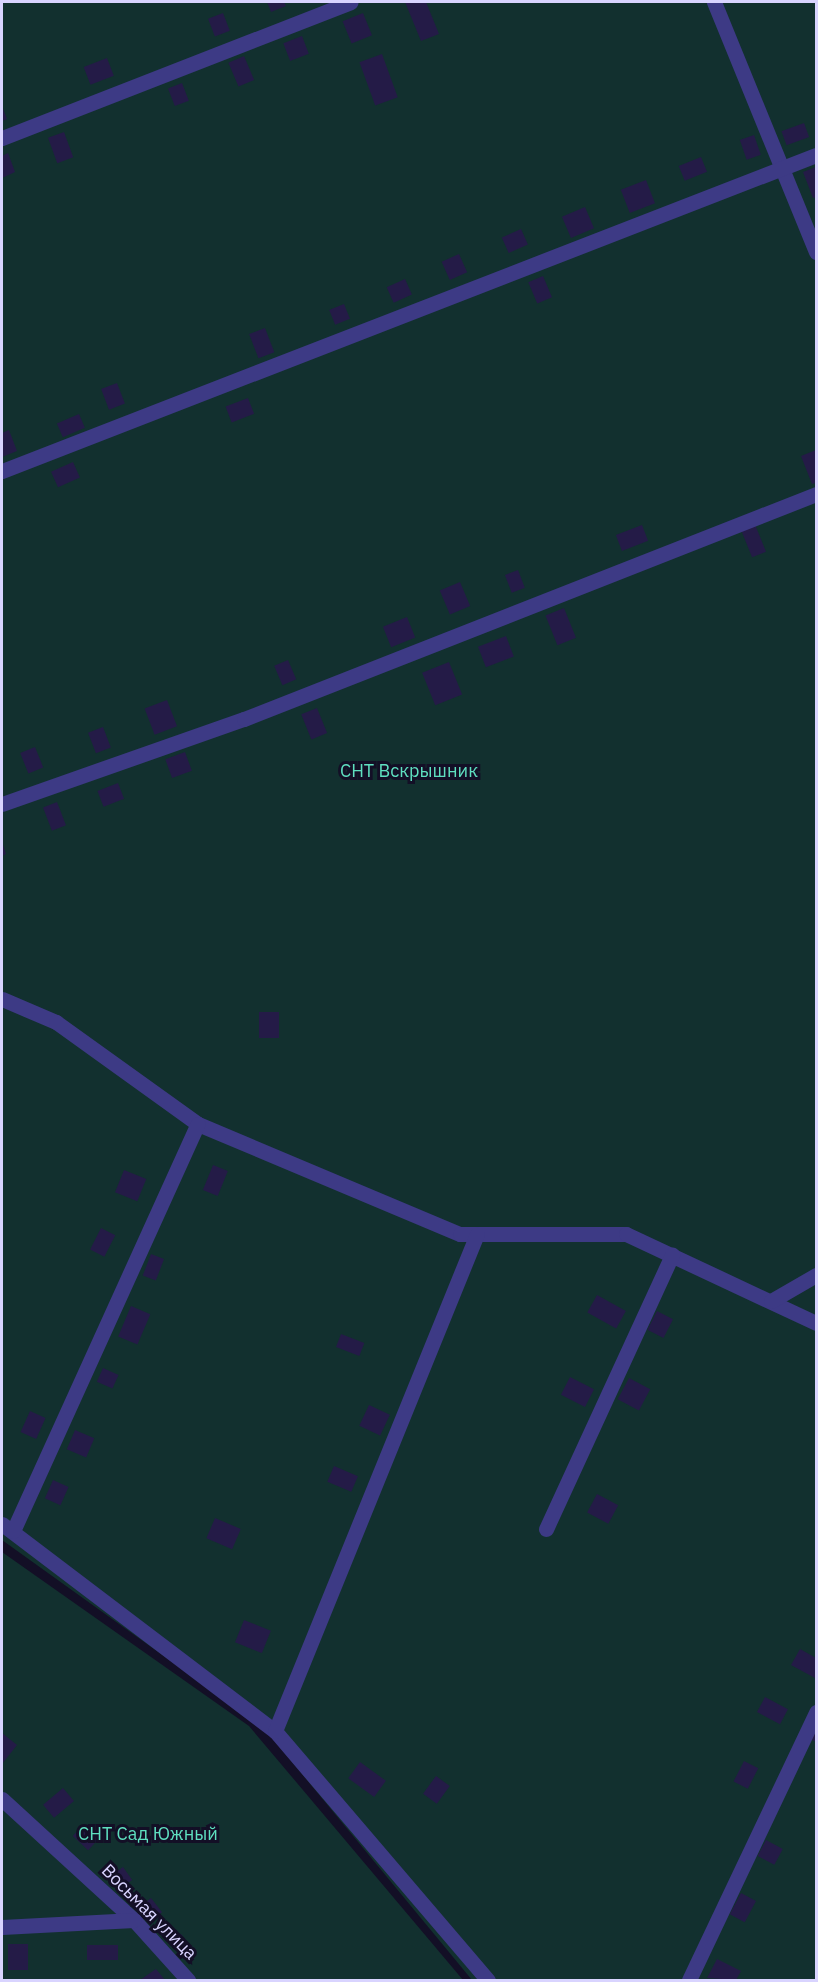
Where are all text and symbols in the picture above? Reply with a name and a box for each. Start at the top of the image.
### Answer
park label: СНТ Вскрышник [340,760,478,782]
park label: СНТ Сад Южный [78,1823,218,1845]
street label: Восьмая улица [97,1860,201,1964]

